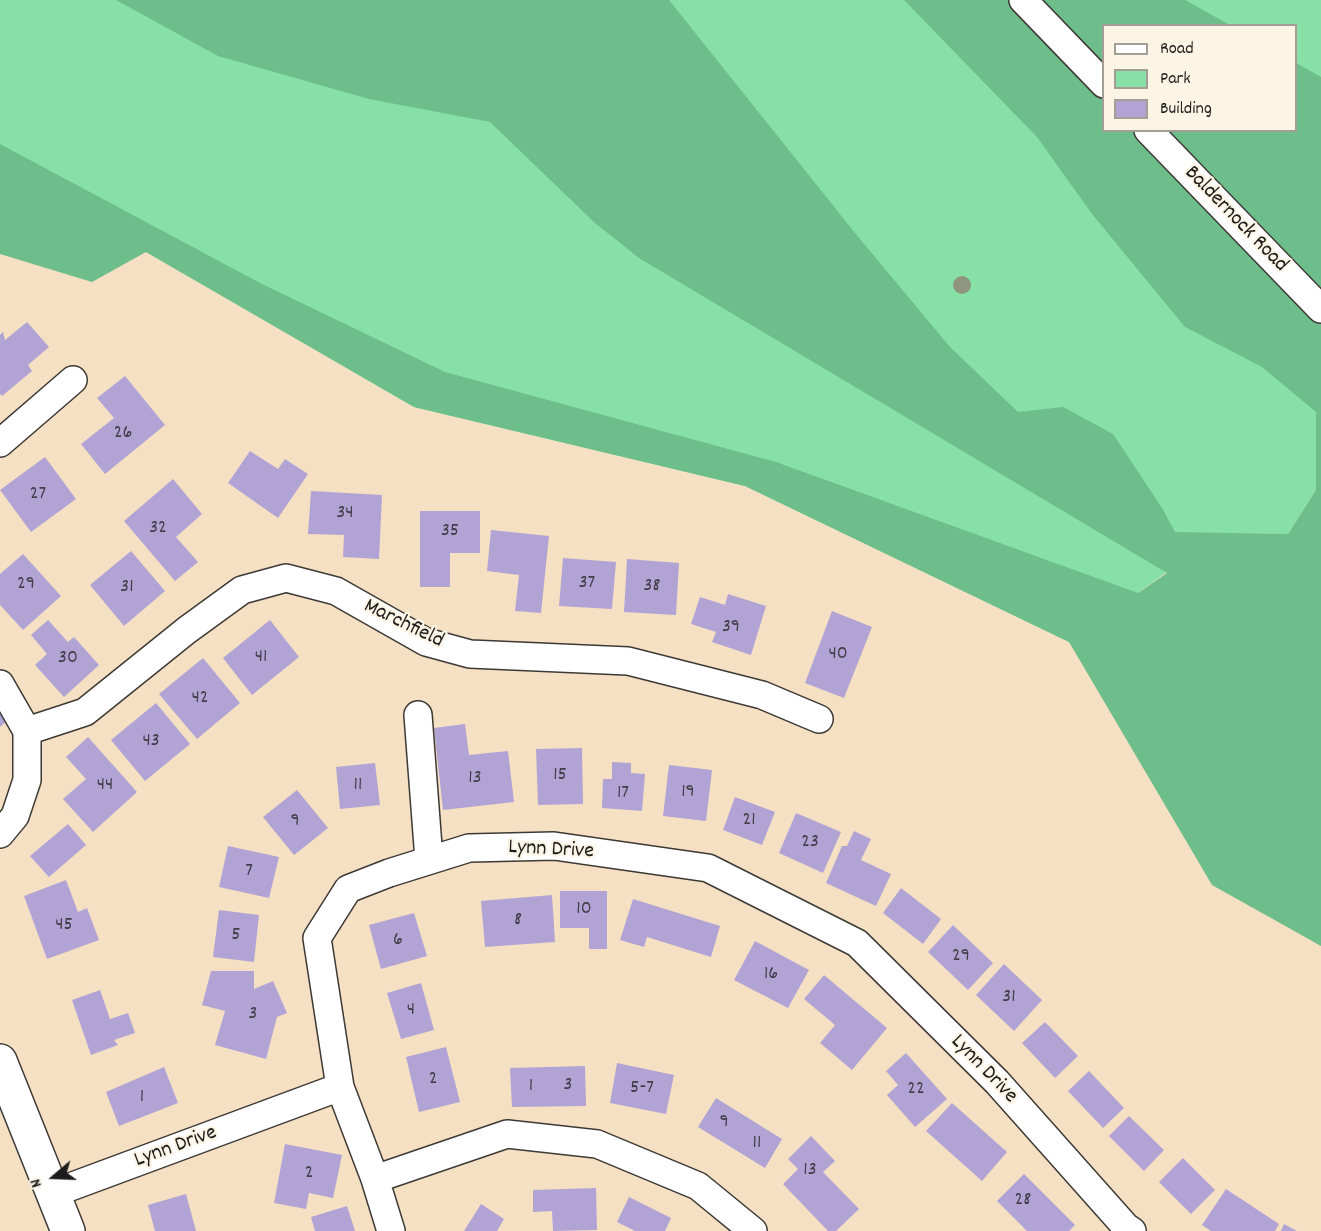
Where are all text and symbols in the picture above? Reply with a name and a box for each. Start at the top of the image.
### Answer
legend [1102,24,1297,132]
text: Road [1160,37,1194,62]
text: Park [1160,67,1191,92]
text: Building [1160,97,1212,122]
street label: Baldernock Road [1178,161,1292,279]
house number: 26 [114,422,132,446]
house number: 27 [30,483,46,507]
house number: 34 [336,502,354,526]
house number: 32 [149,517,167,541]
house number: 35 [441,520,459,544]
house number: 37 [579,572,595,596]
house number: 29 [17,573,35,597]
house number: 38 [644,575,660,599]
house number: 31 [120,576,134,600]
street label: Marchfield [359,594,447,656]
house number: 39 [722,616,740,640]
house number: 40 [828,643,848,667]
house number: 41 [255,646,267,670]
house number: 30 [58,647,78,671]
house number: 42 [191,687,209,711]
house number: 43 [142,730,160,754]
house number: 15 [553,764,567,788]
house number: 13 [468,767,482,791]
house number: 44 [97,774,113,798]
house number: 11 [354,774,362,798]
house number: 19 [681,781,695,805]
house number: 17 [617,782,629,806]
house number: 21 [742,809,756,833]
house number: 9 [290,810,300,834]
house number: 23 [801,831,819,855]
street label: Lynn Drive [508,836,594,866]
house number: 7 [245,860,253,884]
house number: 10 [576,898,592,922]
house number: 8 [514,909,522,933]
house number: 45 [55,914,73,938]
house number: 5 [231,924,241,948]
house number: 6 [393,929,403,953]
house number: 29 [952,945,970,969]
house number: 16 [764,963,778,987]
house number: 31 [1002,986,1016,1010]
house number: 4 [407,999,415,1023]
house number: 3 [249,1003,257,1027]
street label: Lynn Drive [944,1030,1022,1110]
house number: 2 [429,1068,437,1092]
house number: 3 [564,1074,572,1098]
house number: 1 [529,1075,533,1099]
house number: 5-7 [630,1077,654,1101]
house number: 22 [907,1078,925,1102]
house number: 1 [140,1086,144,1110]
house number: 9 [719,1111,729,1135]
street label: Lynn Drive [131,1121,221,1175]
house number: 11 [753,1132,761,1156]
north arrow [24,1147,84,1207]
house number: 13 [803,1159,817,1183]
house number: 2 [305,1162,313,1186]
text: N [24,1176,49,1191]
house number: 28 [1015,1189,1031,1213]

